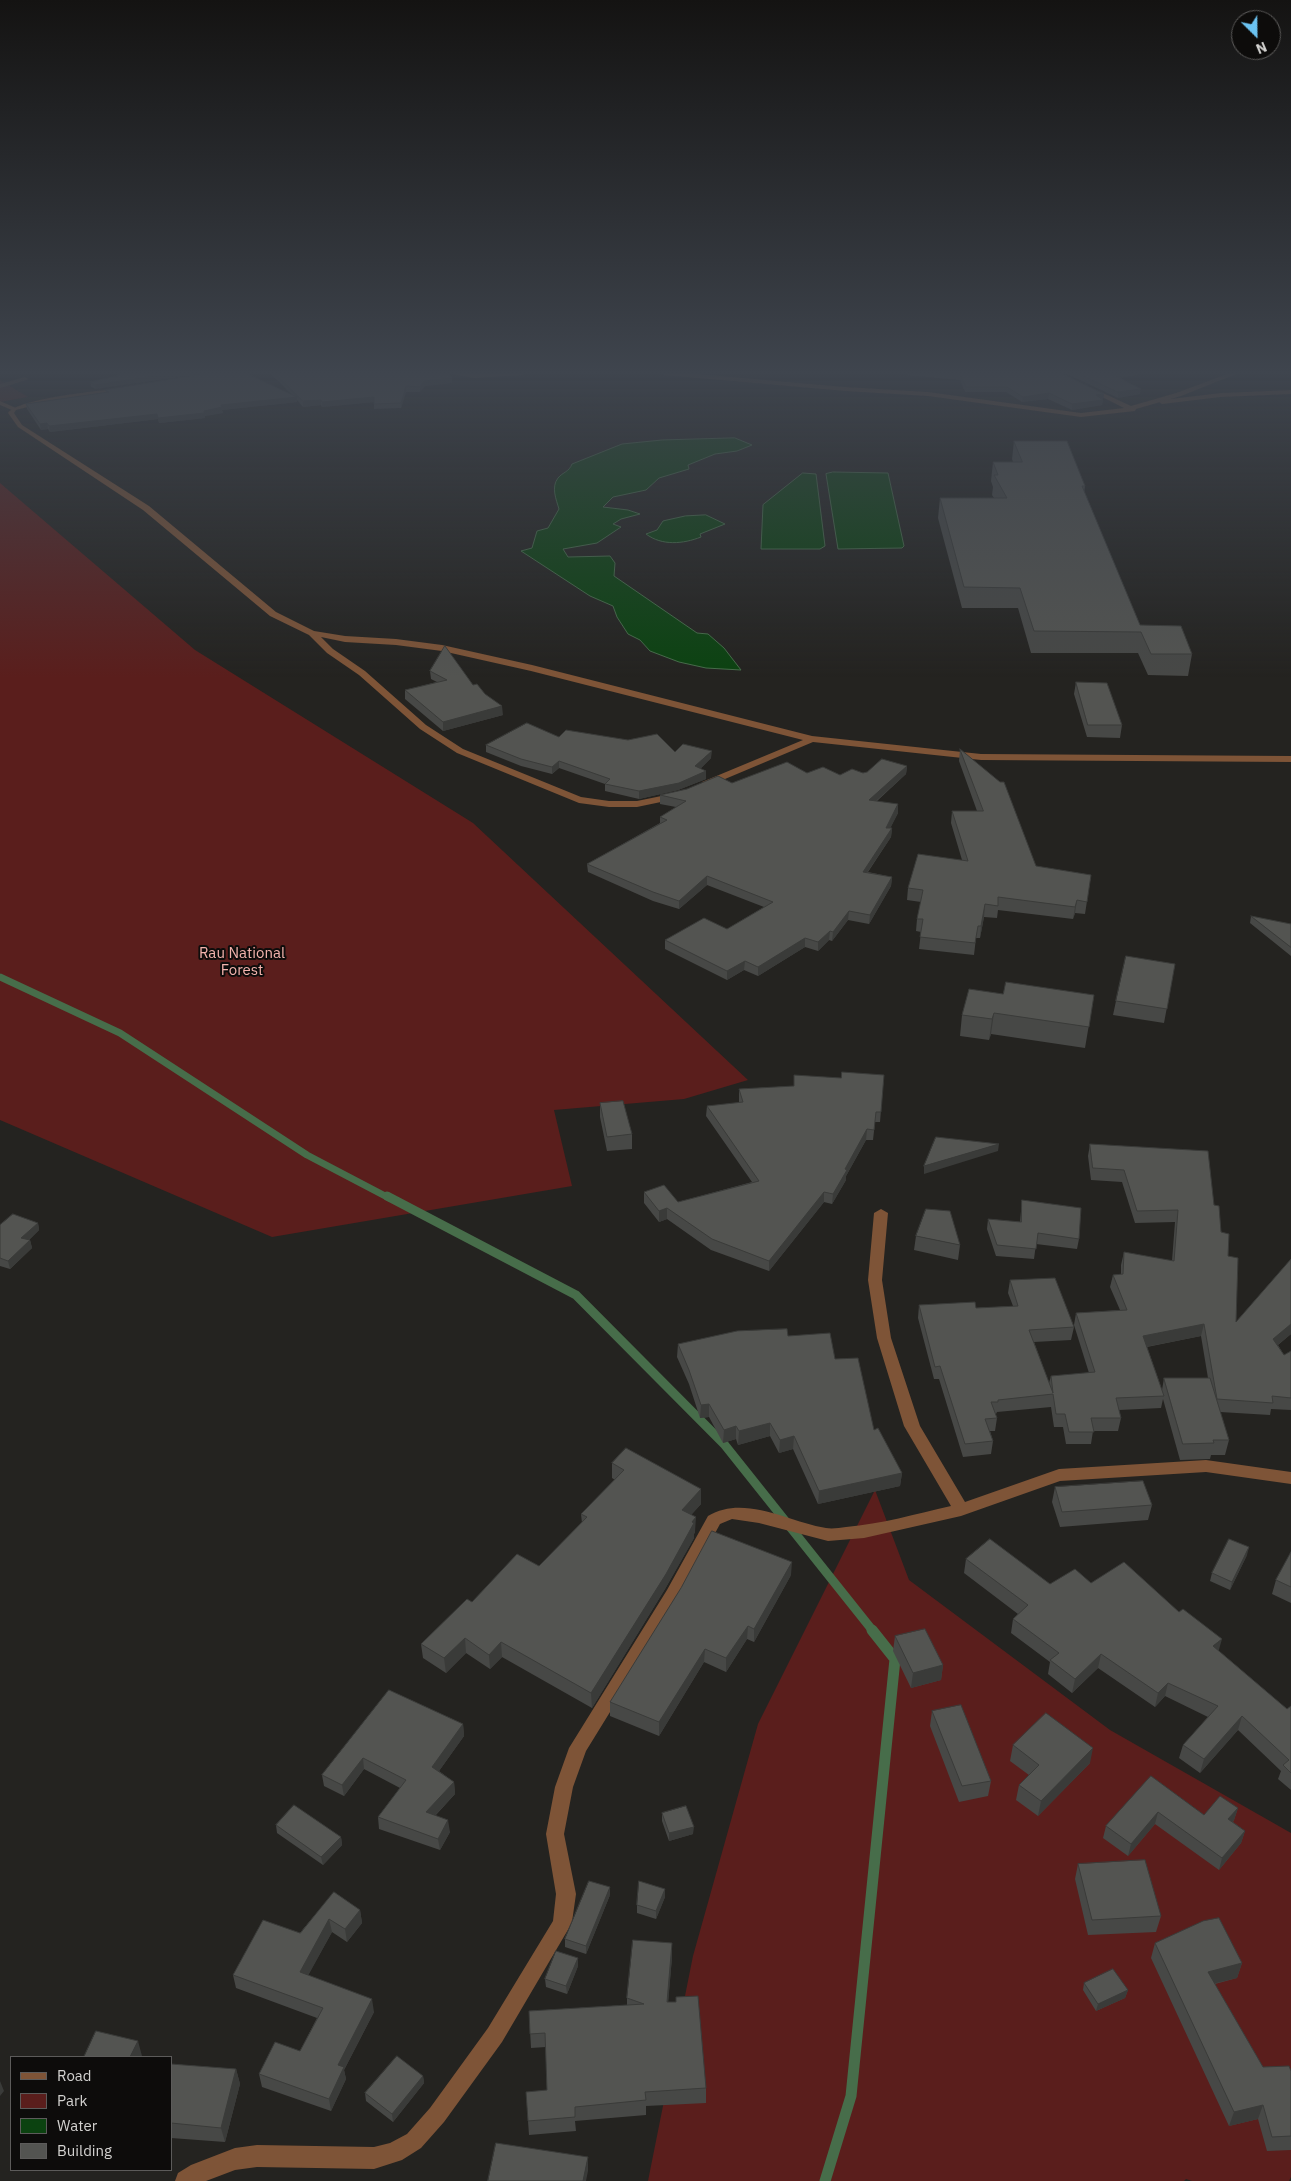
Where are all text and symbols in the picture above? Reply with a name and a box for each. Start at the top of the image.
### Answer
north arrow [1231,10,1281,60]
text: N [1253,38,1270,58]
park label: Rau National Forest [199,945,285,980]
legend [10,2056,172,2171]
text: Road [57,2066,92,2085]
text: Park [57,2091,87,2110]
text: Water [57,2116,97,2135]
text: Building [57,2141,112,2160]

